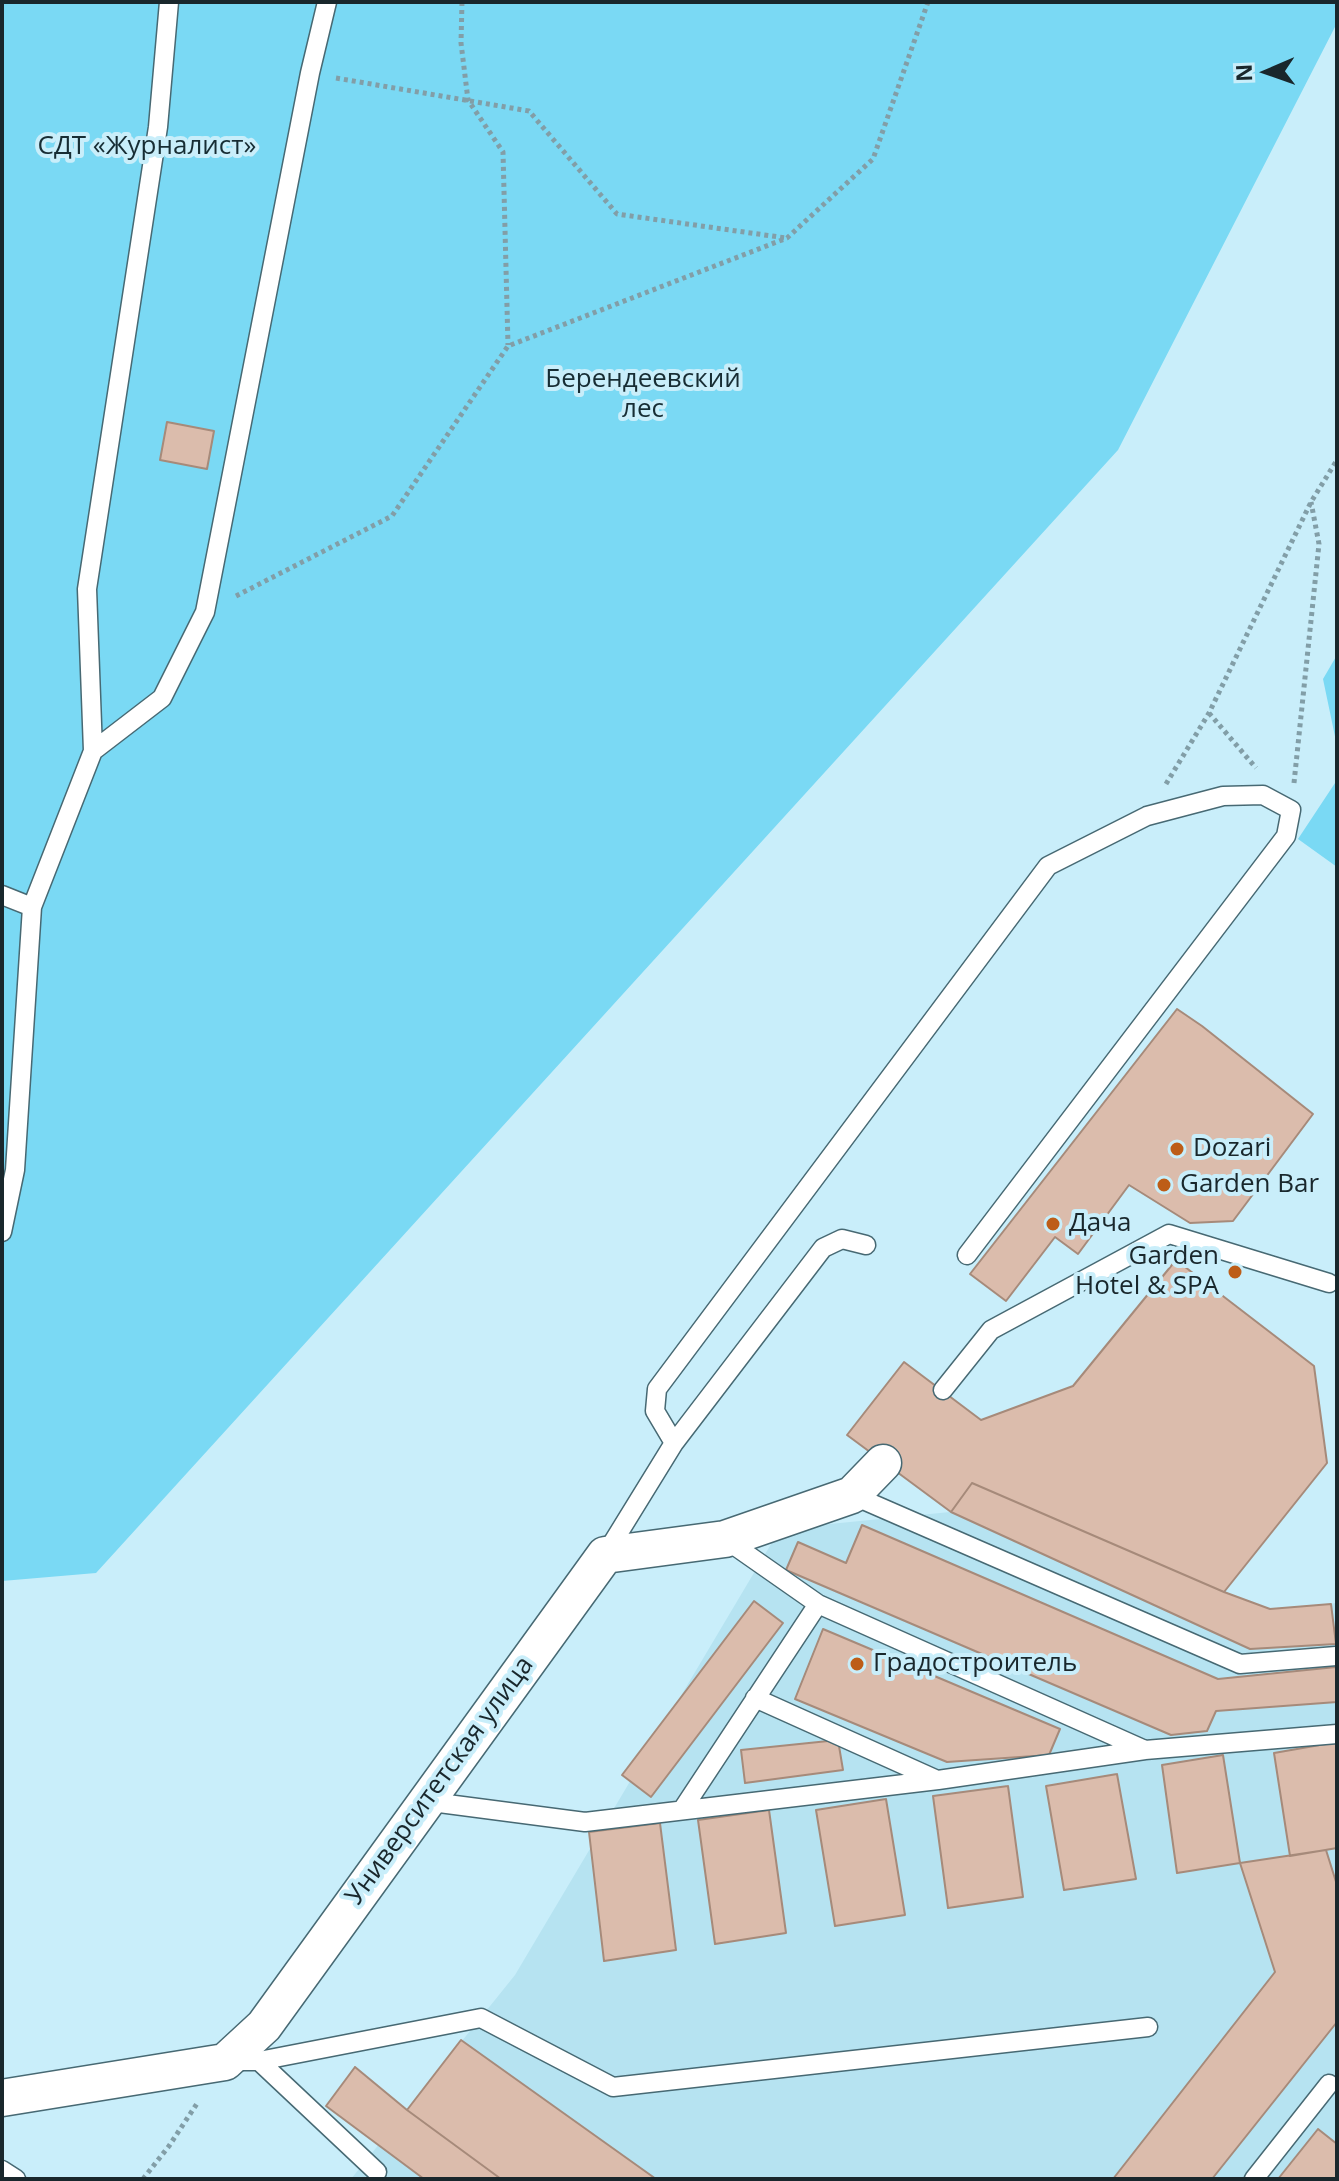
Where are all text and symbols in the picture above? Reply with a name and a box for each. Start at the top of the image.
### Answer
north arrow [1227,32,1307,112]
text: N [1228,63,1258,82]
park label: СДТ «Журналист» [38,131,256,163]
park label: Берендеевский лес [545,364,741,426]
place label: Dozari [1193,1133,1271,1165]
marker: Dozari [1168,1140,1186,1158]
place label: Garden Bar [1180,1169,1319,1201]
marker: Garden Bar [1155,1176,1173,1194]
place label: Дача [1069,1208,1131,1240]
marker: Дача [1044,1215,1062,1233]
place label: Garden Hotel & SPA [1075,1241,1219,1302]
marker: Garden Hotel & SPA [1226,1263,1244,1281]
place label: Градостроитель [873,1648,1077,1680]
street label: Университетская улица [339,1651,541,1911]
marker: Градостроитель [848,1655,866,1673]

